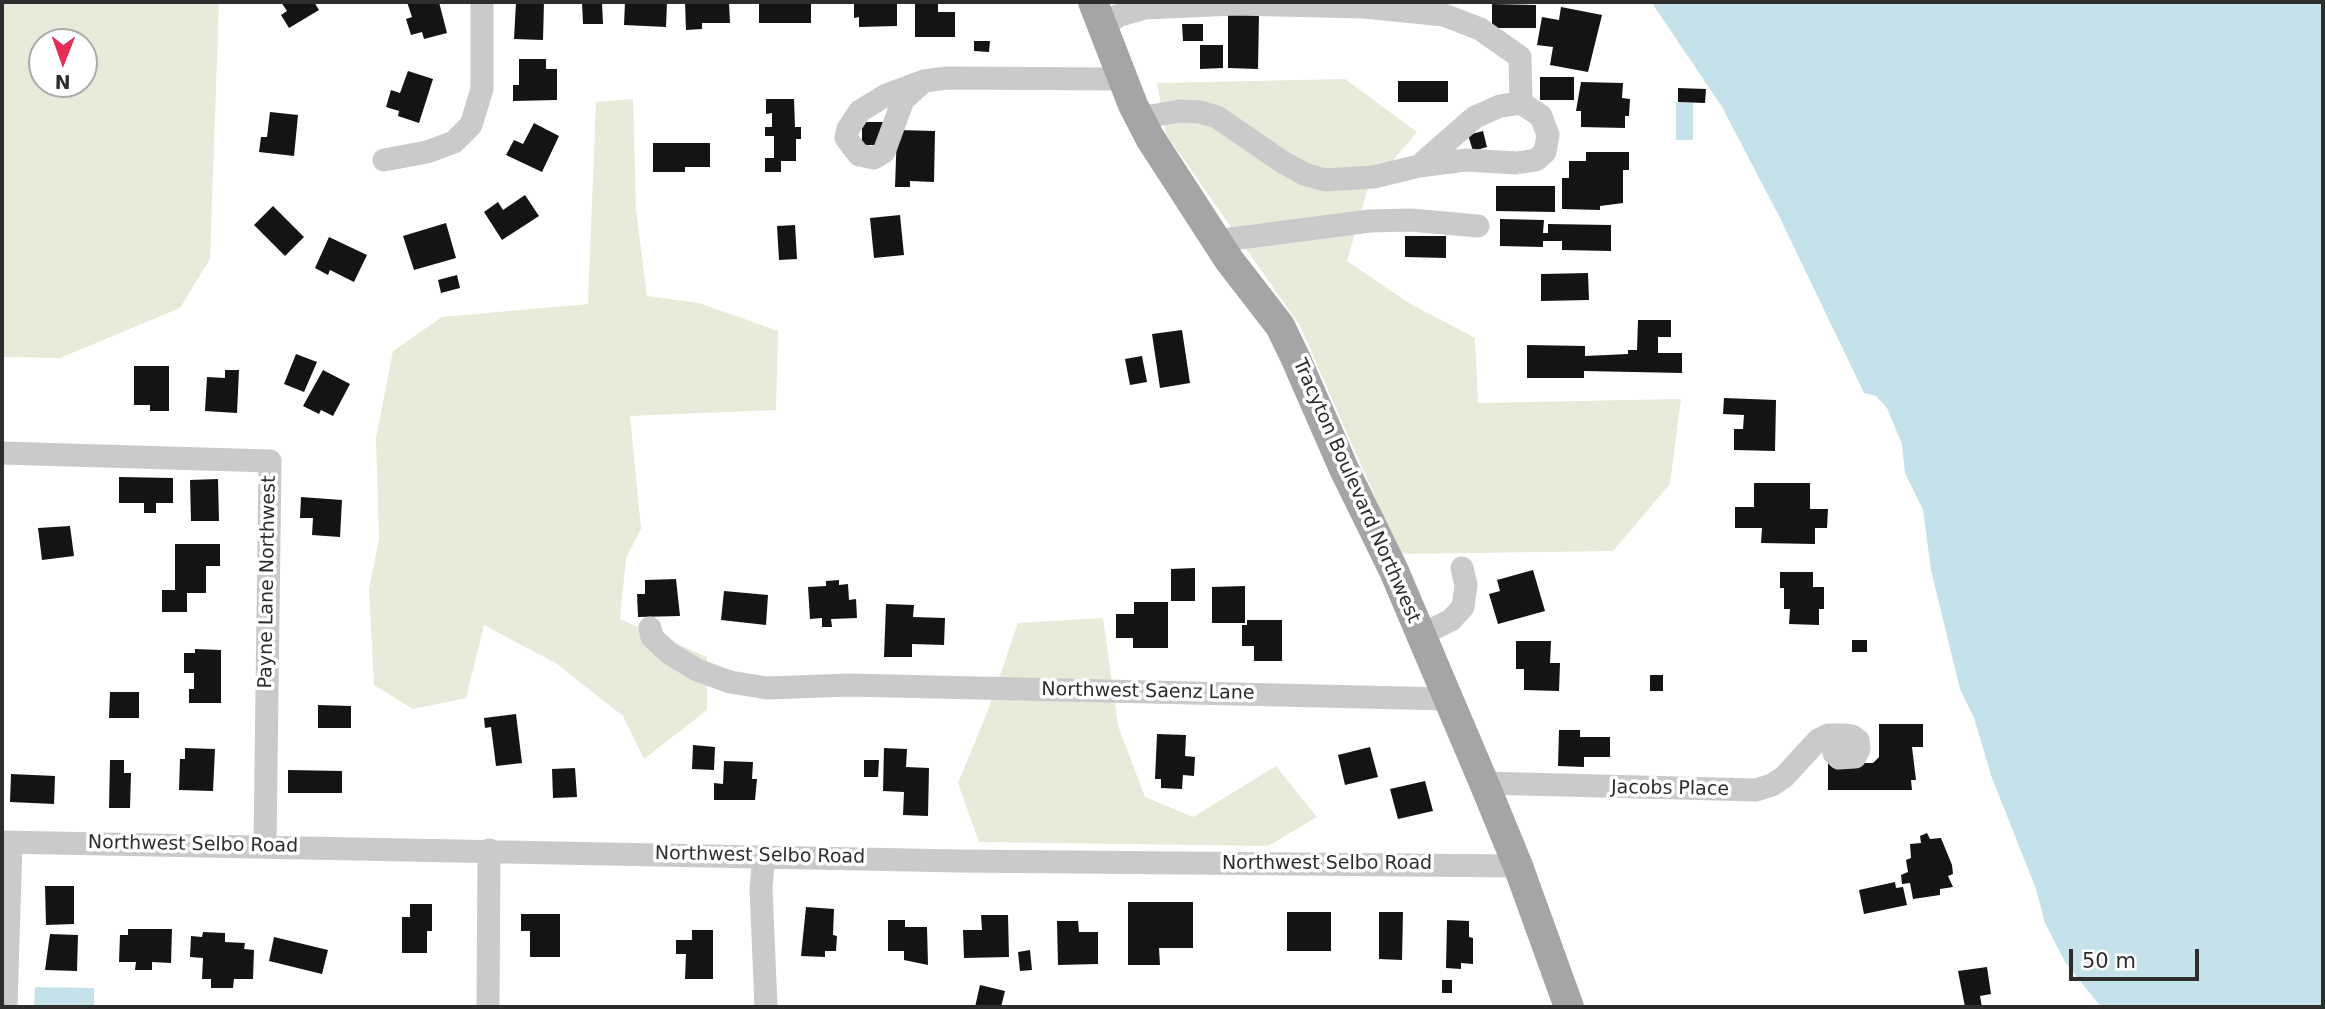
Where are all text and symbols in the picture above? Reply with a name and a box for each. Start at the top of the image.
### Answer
north arrow [28,28,98,98]
text: N [55,71,71,93]
street label: Tracyton Boulevard Northwest [1287,355,1425,627]
street label: Payne Lane Northwest [255,475,281,689]
street label: Northwest Saenz Lane [1041,679,1255,705]
street label: Jacobs Place [1611,777,1729,801]
street label: Northwest Selbo Road [88,832,298,858]
street label: Northwest Selbo Road [655,843,865,869]
street label: Northwest Selbo Road [1222,853,1432,875]
scale bar [2073,936,2202,980]
text: 50 m [2082,949,2136,973]

